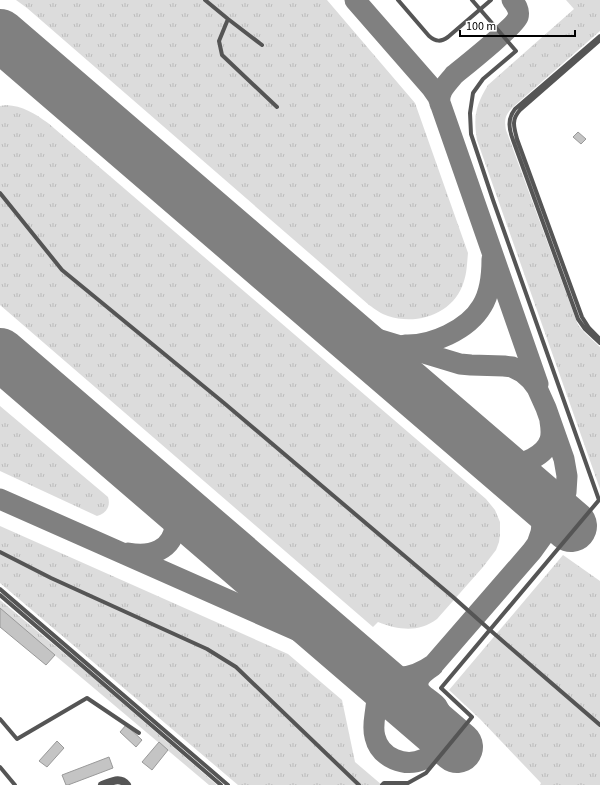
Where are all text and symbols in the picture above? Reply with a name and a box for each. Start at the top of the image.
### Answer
scale bar [460,12,575,38]
text: 100 m [466,18,496,35]

